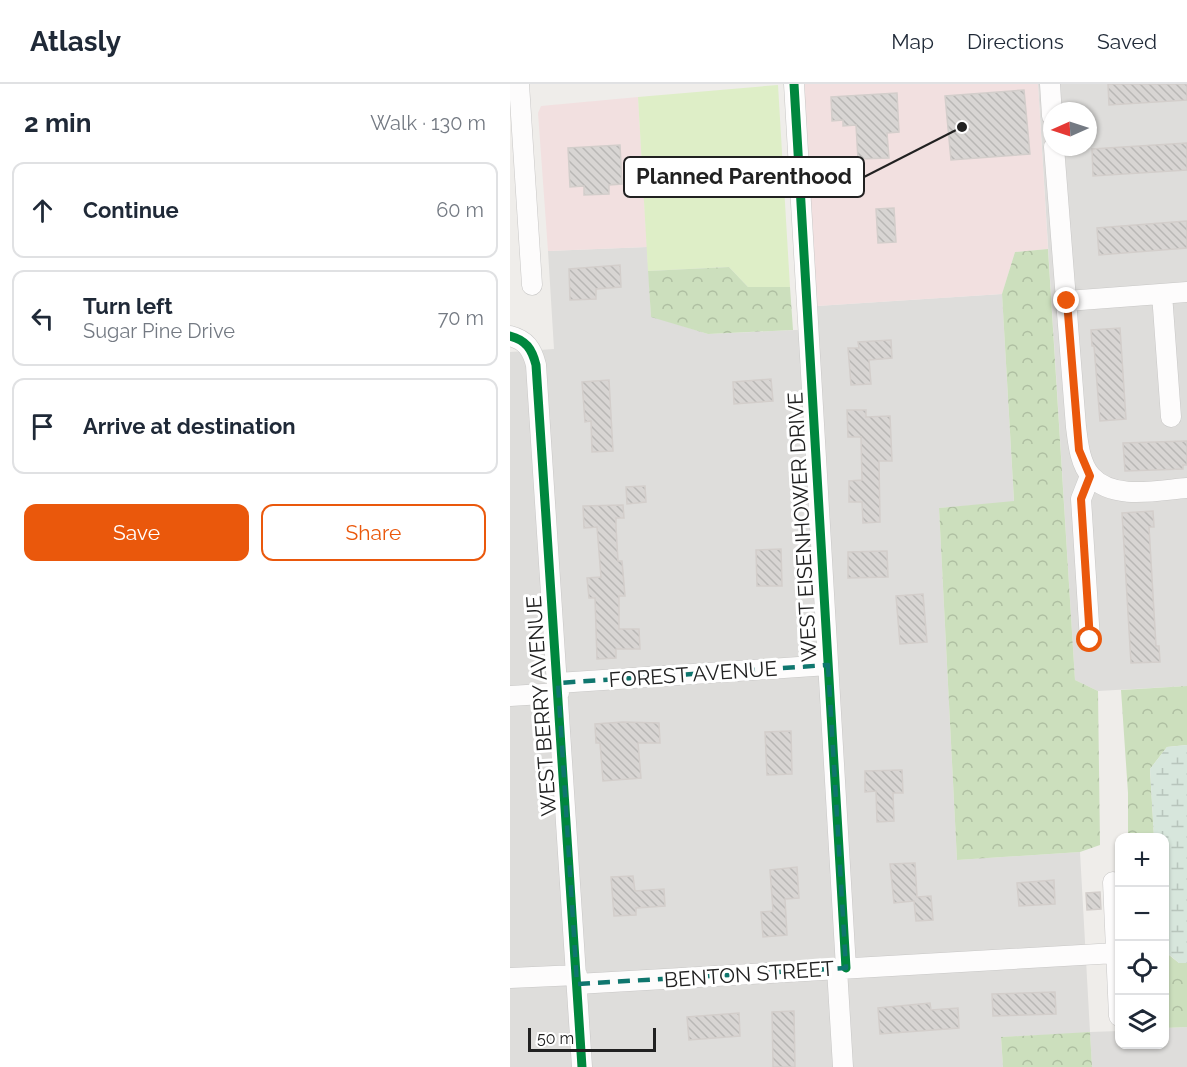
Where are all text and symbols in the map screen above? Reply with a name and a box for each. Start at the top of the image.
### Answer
text: Atlasly [30,25,121,58]
text: Map [891,29,934,54]
text: Directions [967,29,1064,54]
text: Saved [1097,29,1157,54]
north arrow [1043,102,1097,156]
text: 2 min [24,108,91,138]
text: Walk · 130 m [370,111,486,135]
callout: Planned Parenthood [624,157,864,197]
text: Planned Parenthood [636,163,852,189]
icon: ahead [26,194,59,227]
text: Continue [83,197,179,223]
text: 60 m [436,198,484,222]
route end [1053,287,1079,313]
text: Turn left [83,293,173,319]
icon: left [26,302,59,335]
text: 70 m [438,306,484,330]
text: Sugar Pine Drive [83,319,235,343]
street label: WEST EISENHOWER DRIVE [782,391,822,663]
icon: arrive [26,410,59,443]
text: Arrive at destination [83,413,296,439]
button: Save [24,504,249,561]
button: Share [261,504,486,561]
street label: WEST BERRY AVENUE [521,595,561,817]
route start [1076,626,1102,652]
street label: FOREST AVENUE [608,656,778,692]
map controls [1115,833,1169,1049]
button: + [1115,833,1169,887]
button: − [1115,887,1169,941]
button: locate [1115,941,1169,995]
street label: BENTON STREET [663,956,835,992]
button: layers [1115,995,1169,1049]
scale bar [528,1025,656,1052]
text: 50 m [537,1029,574,1048]

